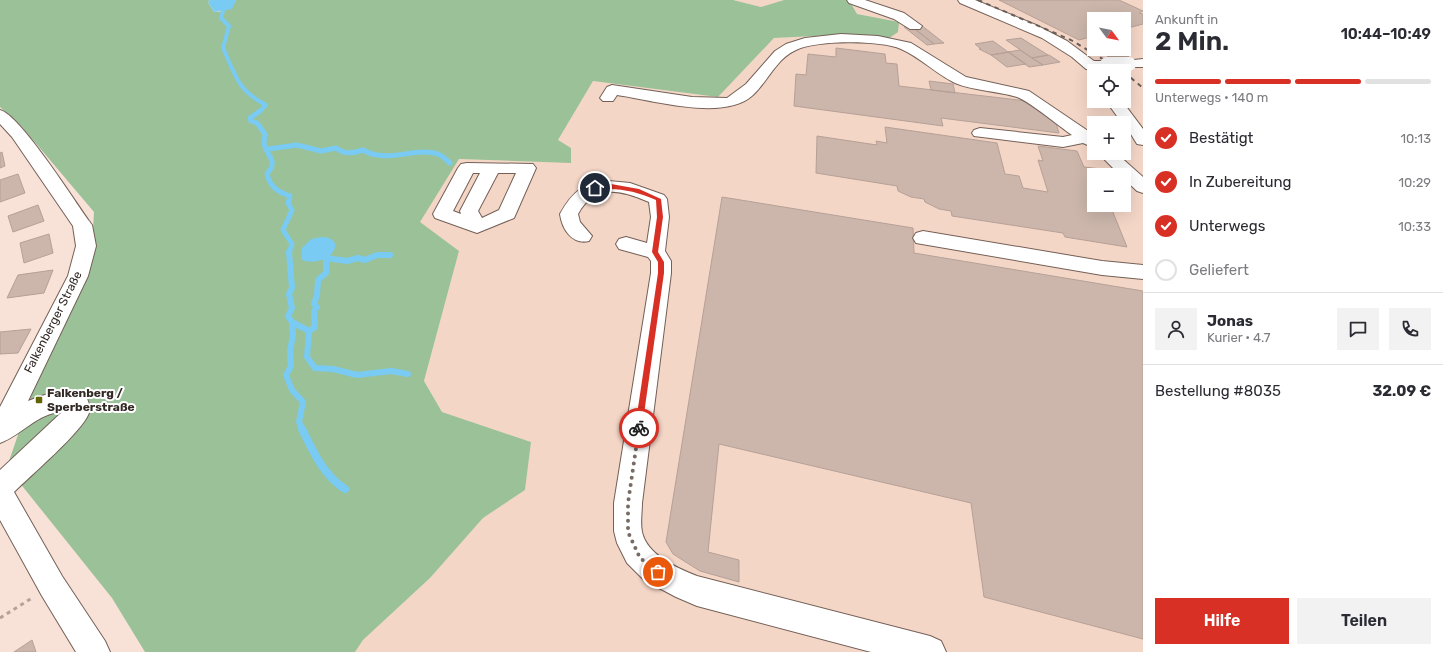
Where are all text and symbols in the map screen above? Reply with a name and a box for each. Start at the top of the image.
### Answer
north arrow [1087,12,1131,56]
map controls [1087,12,1131,212]
text: Ankunft in [1155,12,1218,27]
text: 10:44–10:49 [1341,25,1431,43]
text: 2 Min. [1155,26,1229,57]
button: locate [1087,64,1131,108]
text: Unterwegs · 140 m [1155,90,1268,105]
button: + [1087,116,1131,160]
icon: check [1155,127,1177,149]
text: Bestätigt [1189,129,1253,147]
text: 10:13 [1400,131,1431,146]
button: − [1087,168,1131,212]
pin [578,171,612,205]
icon: check [1155,171,1177,193]
text: In Zubereitung [1189,173,1292,191]
text: 10:29 [1399,175,1431,190]
icon: home [584,177,606,199]
icon: check [1155,215,1177,237]
text: Unterwegs [1189,217,1265,235]
text: 10:33 [1398,219,1431,234]
text: Geliefert [1189,261,1249,279]
street label: Falkenberger Straße [21,268,85,375]
button: person [1155,308,1197,350]
button: chat [1337,308,1379,350]
button: phone [1389,308,1431,350]
text: Jonas [1207,312,1253,330]
text: Kurier · 4.7 [1207,330,1270,345]
text: Bestellung #8035 [1155,382,1281,400]
text: 32.09 € [1372,382,1431,400]
place label: Falkenberg / Sperberstraße [47,386,135,414]
marker: Falkenberg / Sperberstraße [34,395,44,405]
courier [619,408,659,448]
icon: bike [628,417,650,439]
pin [641,555,675,589]
icon: bag [647,561,669,583]
button: Hilfe [1155,598,1289,644]
button: Teilen [1297,598,1431,644]

